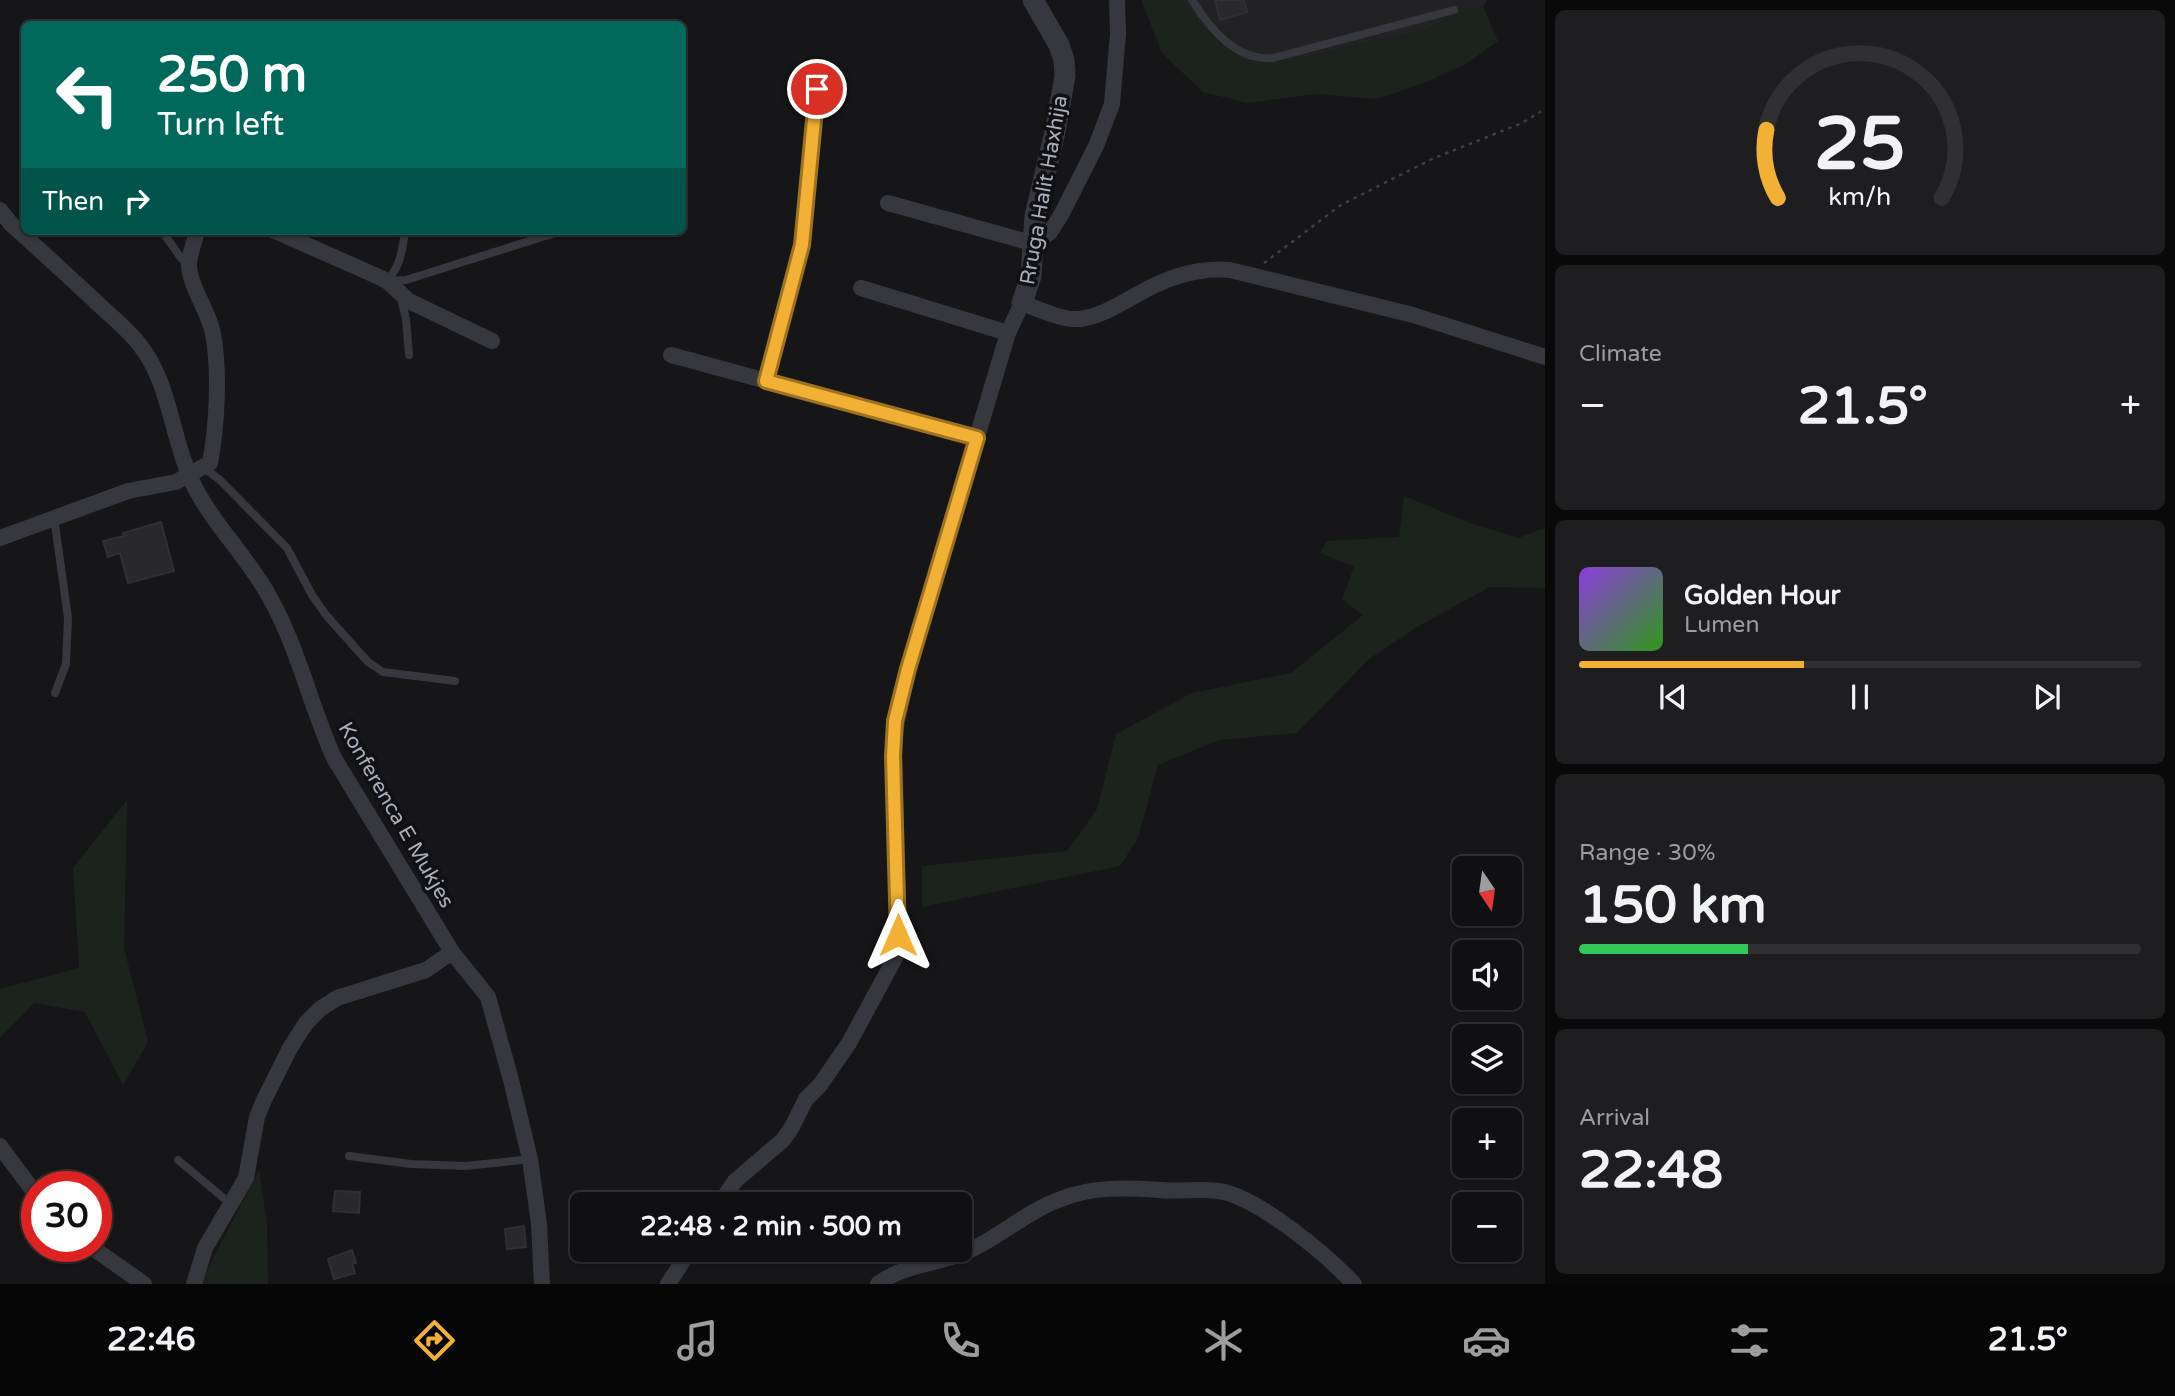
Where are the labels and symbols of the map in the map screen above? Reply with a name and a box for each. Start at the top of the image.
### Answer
pin [787,59,847,119]
street label: Rruga Halit Haxhija [1015,93,1073,287]
street label: Konferenca E Mukjes [333,718,459,912]
north arrow [1452,856,1522,926]
position arrow [861,898,935,972]
speed limit sign: 30 [21,1171,112,1262]

